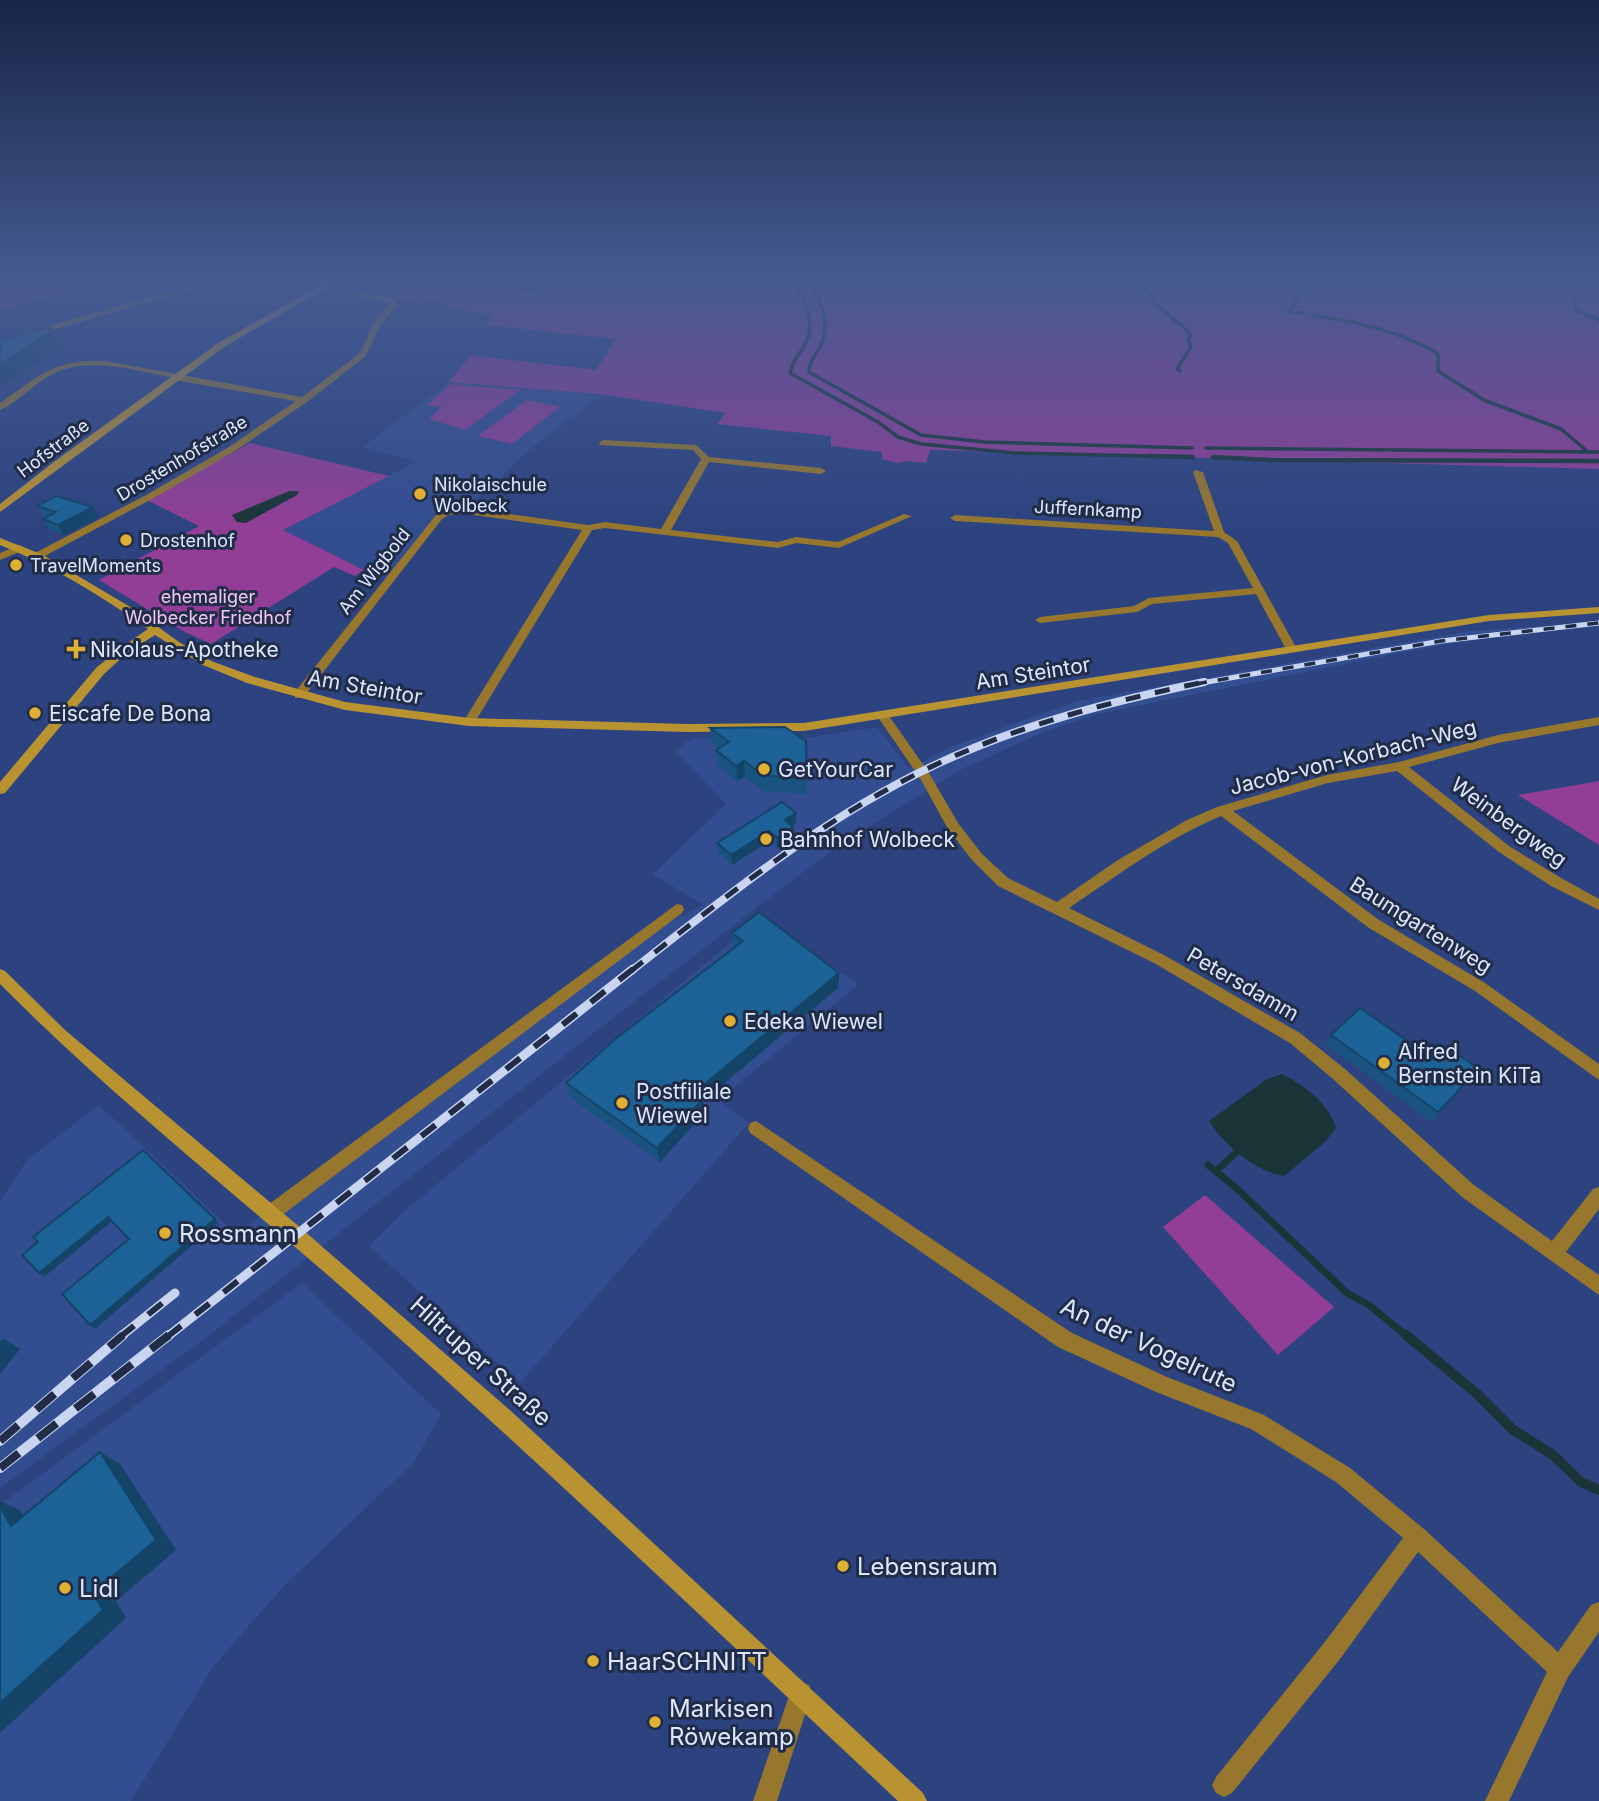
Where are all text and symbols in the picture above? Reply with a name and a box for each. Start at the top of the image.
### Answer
street label: Drostenhofstraße [113,411,251,505]
street label: Hofstraße [13,414,93,482]
place label: Nikolaischule Wolbeck [434,474,547,516]
marker: Nikolaischule Wolbeck [412,486,428,502]
street label: Juffernkamp [1034,496,1142,522]
street label: Am Wigbold [334,524,414,618]
place label: Drostenhof [140,530,235,551]
marker: Drostenhof [118,532,134,548]
place label: TravelMoments [30,555,161,576]
marker: TravelMoments [8,557,24,573]
park label: ehemaliger Wolbecker Friedhof [125,586,292,628]
place label: Nikolaus-Apotheke [90,637,279,662]
marker: Nikolaus-Apotheke [68,641,84,657]
street label: Am Steintor [974,652,1092,694]
street label: Am Steintor [306,665,424,709]
place label: Eiscafe De Bona [49,701,211,726]
marker: Eiscafe De Bona [27,705,43,721]
street label: Jacob-von-Korbach-Weg [1227,714,1479,800]
place label: GetYourCar [778,757,893,782]
marker: GetYourCar [756,761,772,777]
street label: Weinbergweg [1446,772,1572,872]
place label: Bahnhof Wolbeck [780,827,955,852]
marker: Bahnhof Wolbeck [758,831,774,847]
street label: Baumgartenweg [1345,871,1497,979]
street label: Petersdamm [1183,942,1303,1026]
place label: Edeka Wiewel [744,1009,883,1034]
marker: Edeka Wiewel [722,1013,738,1029]
place label: Alfred Bernstein KiTa [1398,1039,1541,1088]
marker: Alfred Bernstein KiTa [1376,1055,1392,1071]
place label: Postfiliale Wiewel [636,1079,731,1128]
marker: Postfiliale Wiewel [614,1095,630,1111]
place label: Rossmann [179,1219,297,1248]
marker: Rossmann [157,1225,173,1241]
street label: Hiltruper Straße [404,1290,558,1432]
street label: An der Vogelrute [1056,1291,1242,1399]
place label: Lebensraum [857,1552,998,1581]
marker: Lebensraum [835,1558,851,1574]
place label: Lidl [79,1574,119,1603]
marker: Lidl [57,1580,73,1596]
place label: HaarSCHNITT [607,1647,767,1676]
marker: HaarSCHNITT [585,1653,601,1669]
place label: Markisen Röwekamp [669,1694,794,1751]
marker: Markisen Röwekamp [647,1714,663,1730]

